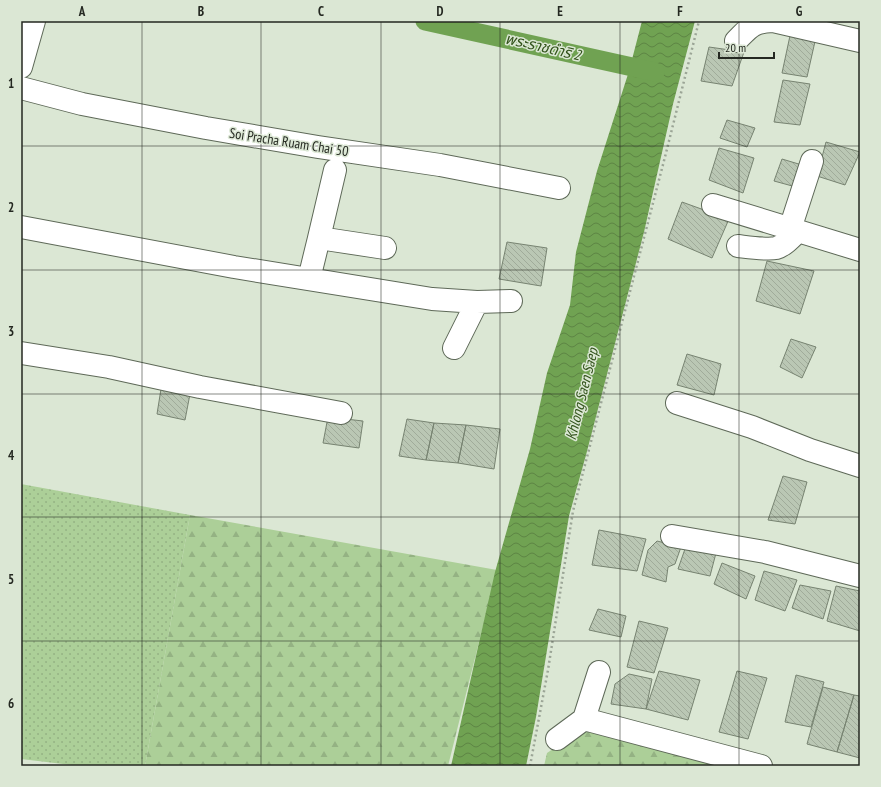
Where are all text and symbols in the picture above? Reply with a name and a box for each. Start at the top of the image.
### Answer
text: A [78,3,86,20]
text: B [198,3,204,20]
text: C [318,3,324,20]
text: D [437,3,444,20]
text: E [557,3,563,20]
text: F [677,3,683,20]
text: G [796,3,803,20]
water label: พระราชดำริ 2 [503,29,584,65]
scale bar [719,34,774,60]
text: 20 m [725,40,746,55]
text: 1 [8,75,14,92]
street label: Soi Pracha Ruam Chai 50 [228,124,350,160]
text: 2 [8,199,14,216]
text: 3 [8,323,14,340]
water label: Khlong Saen Saep [561,345,602,442]
text: 4 [8,447,15,464]
text: 5 [8,571,14,588]
text: 6 [8,695,14,712]

